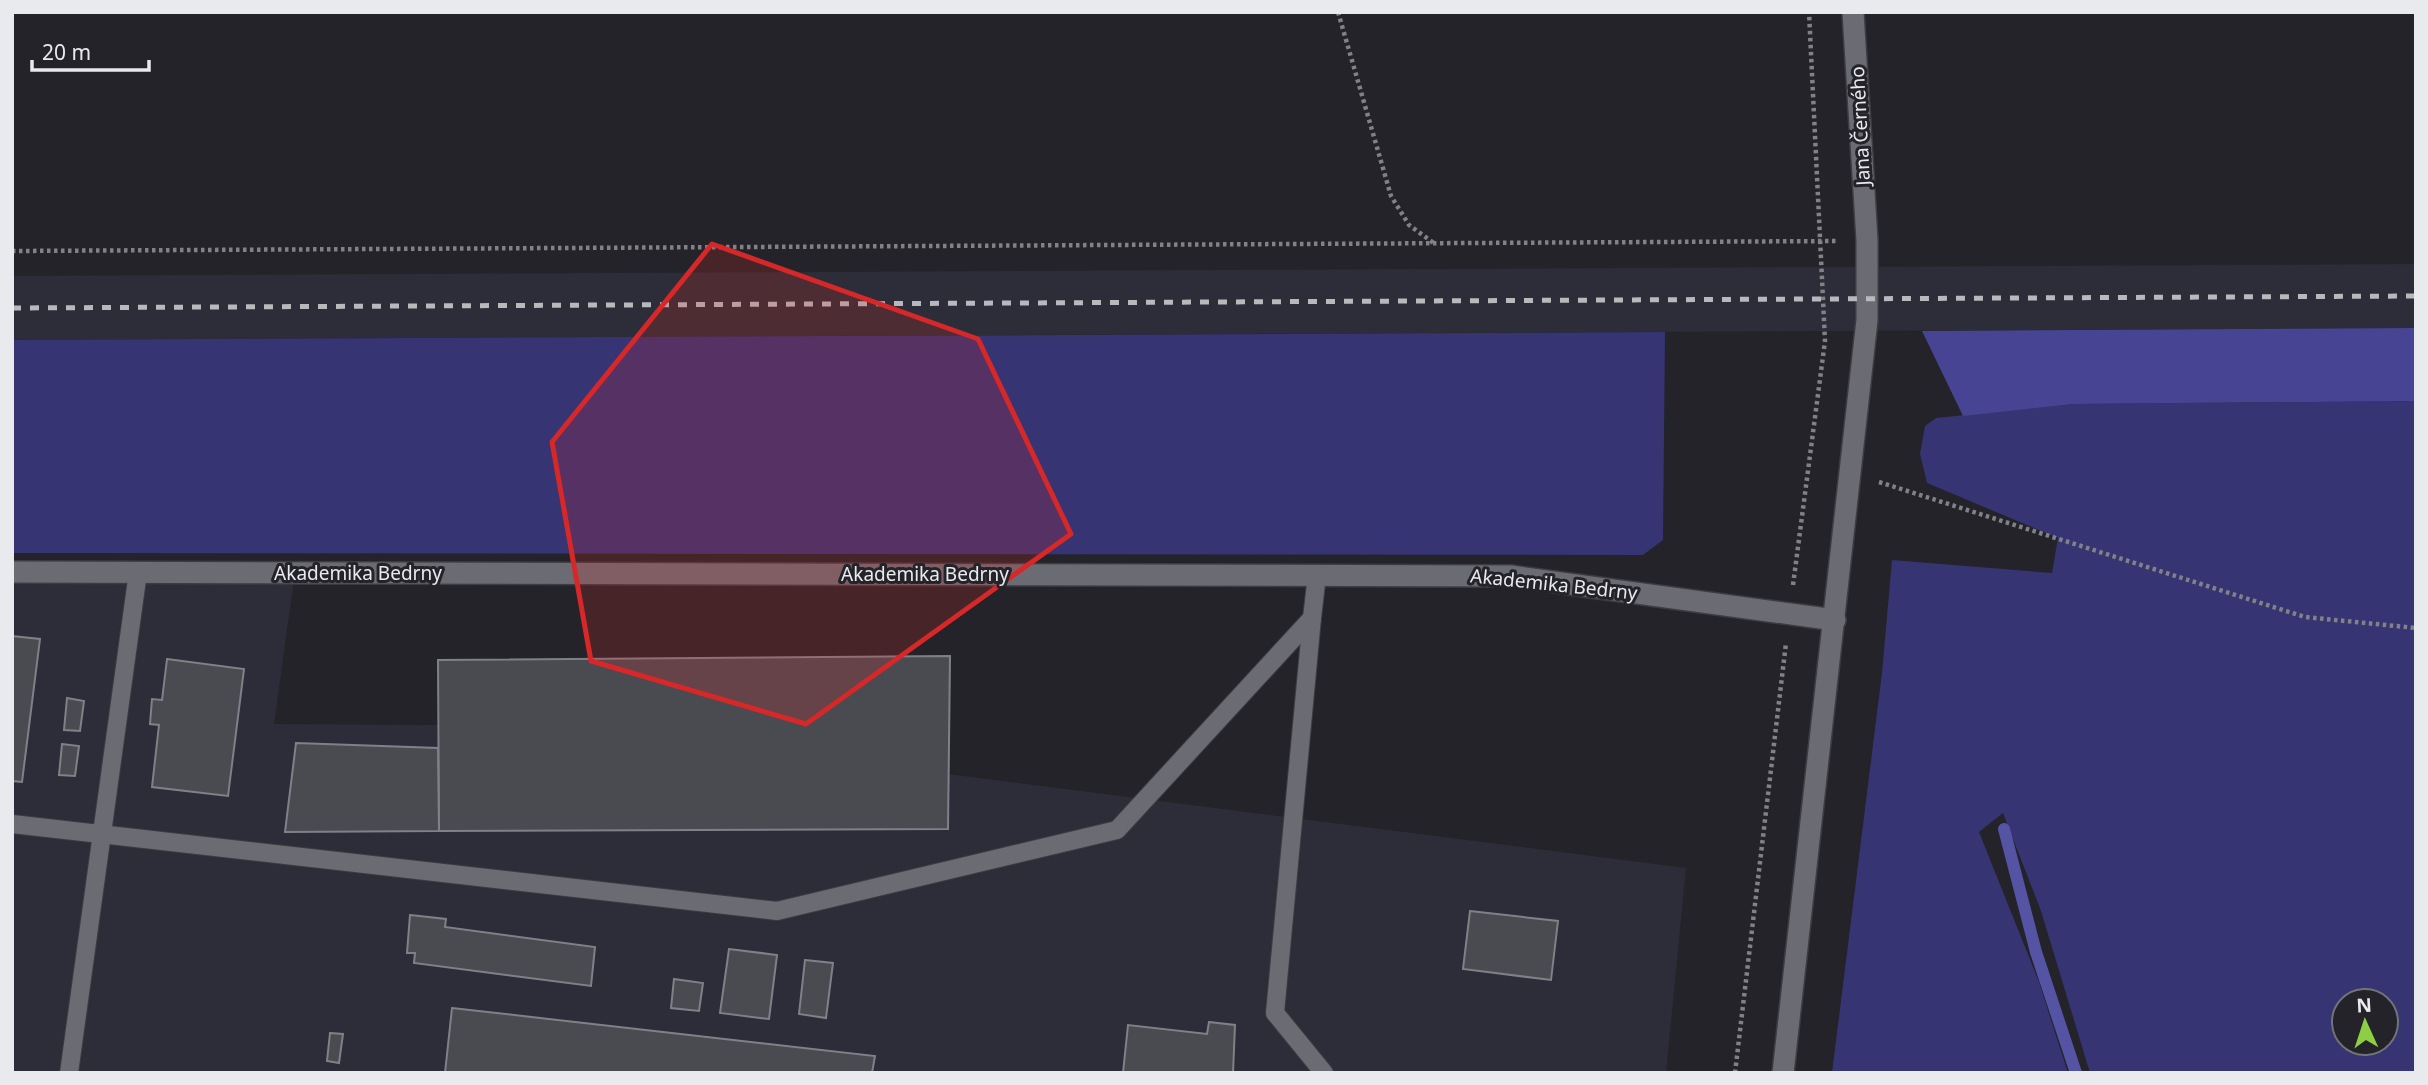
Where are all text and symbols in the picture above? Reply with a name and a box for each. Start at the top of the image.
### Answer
scale bar [32,28,149,72]
text: 20 m [42,38,91,66]
street label: Jana Černého [1844,66,1876,188]
street label: Akademika Bedrny [274,560,442,586]
street label: Akademika Bedrny [841,561,1009,587]
street label: Akademika Bedrny [1469,562,1639,606]
north arrow [2330,987,2400,1057]
text: N [2356,992,2373,1018]

